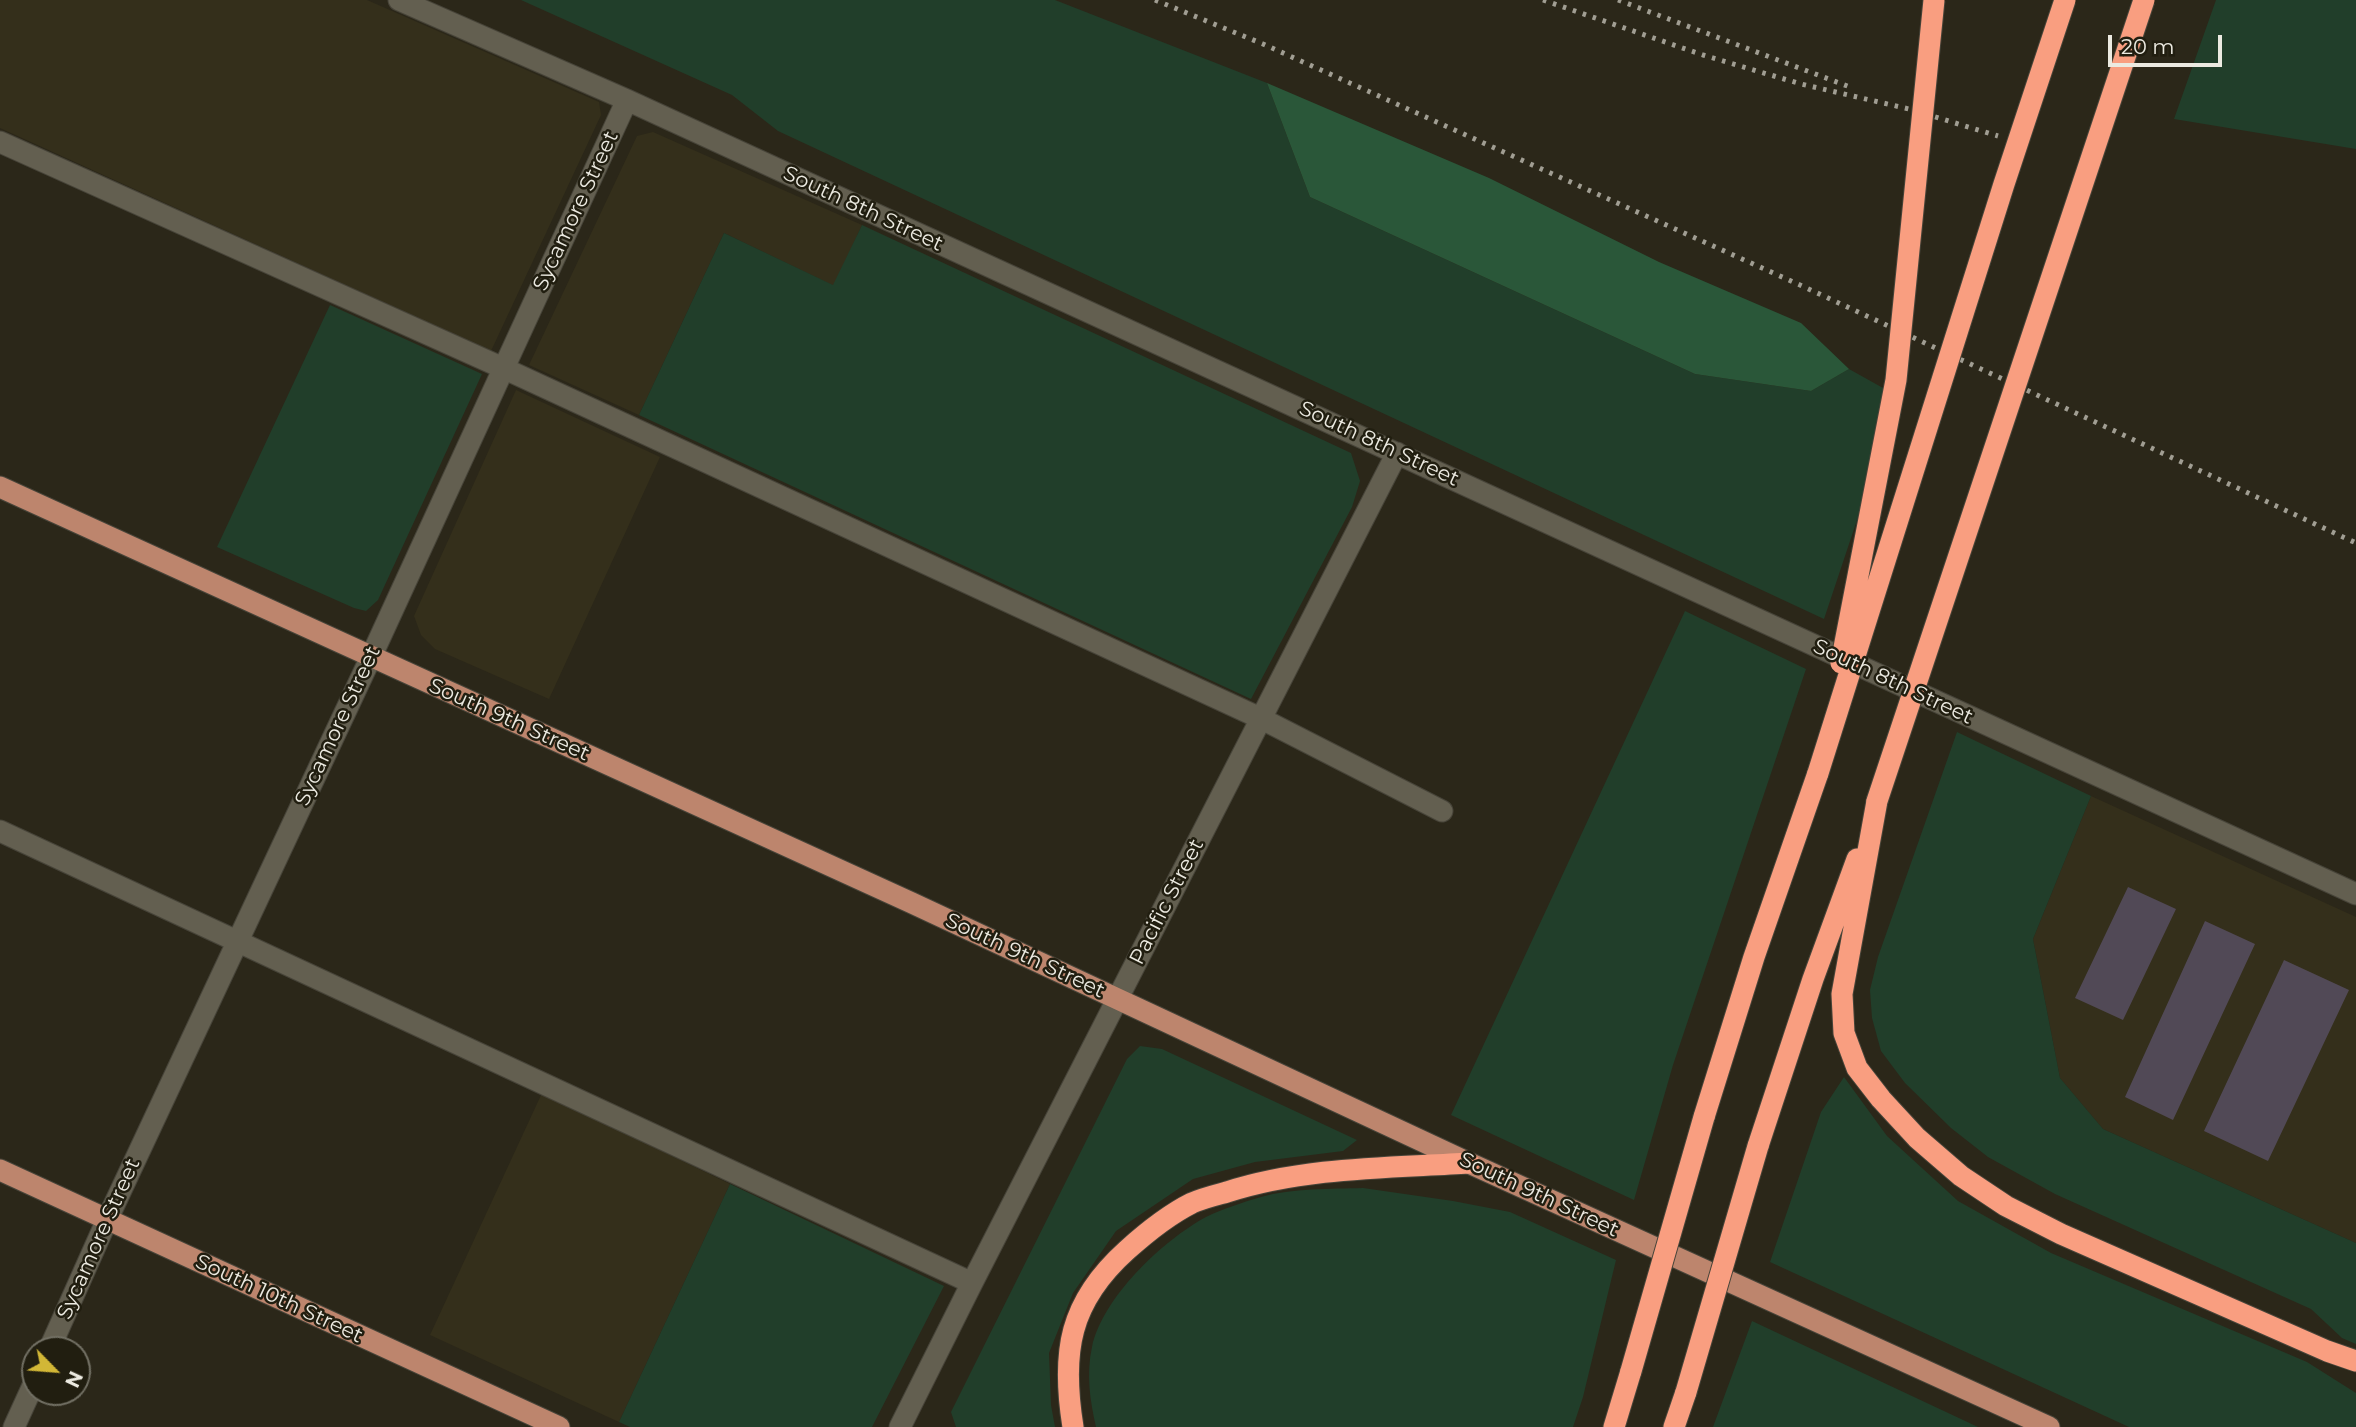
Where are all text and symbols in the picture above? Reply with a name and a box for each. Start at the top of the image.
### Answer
scale bar [2111,21,2225,65]
text: 20 m [2121,34,2175,59]
street label: Sycamore Street [528,127,624,295]
street label: South 8th Street [779,161,947,257]
street label: South 8th Street [1295,396,1463,492]
street label: South 8th Street [1809,634,1977,730]
street label: Sycamore Street [290,642,386,810]
street label: South 9th Street [425,673,593,767]
street label: Pacific Street [1124,835,1210,969]
street label: South 9th Street [941,908,1109,1004]
street label: South 9th Street [1455,1147,1623,1243]
street label: Sycamore Street [52,1155,146,1323]
street label: South 10th Street [191,1249,367,1349]
north arrow [21,1336,91,1406]
text: N [60,1367,87,1391]

